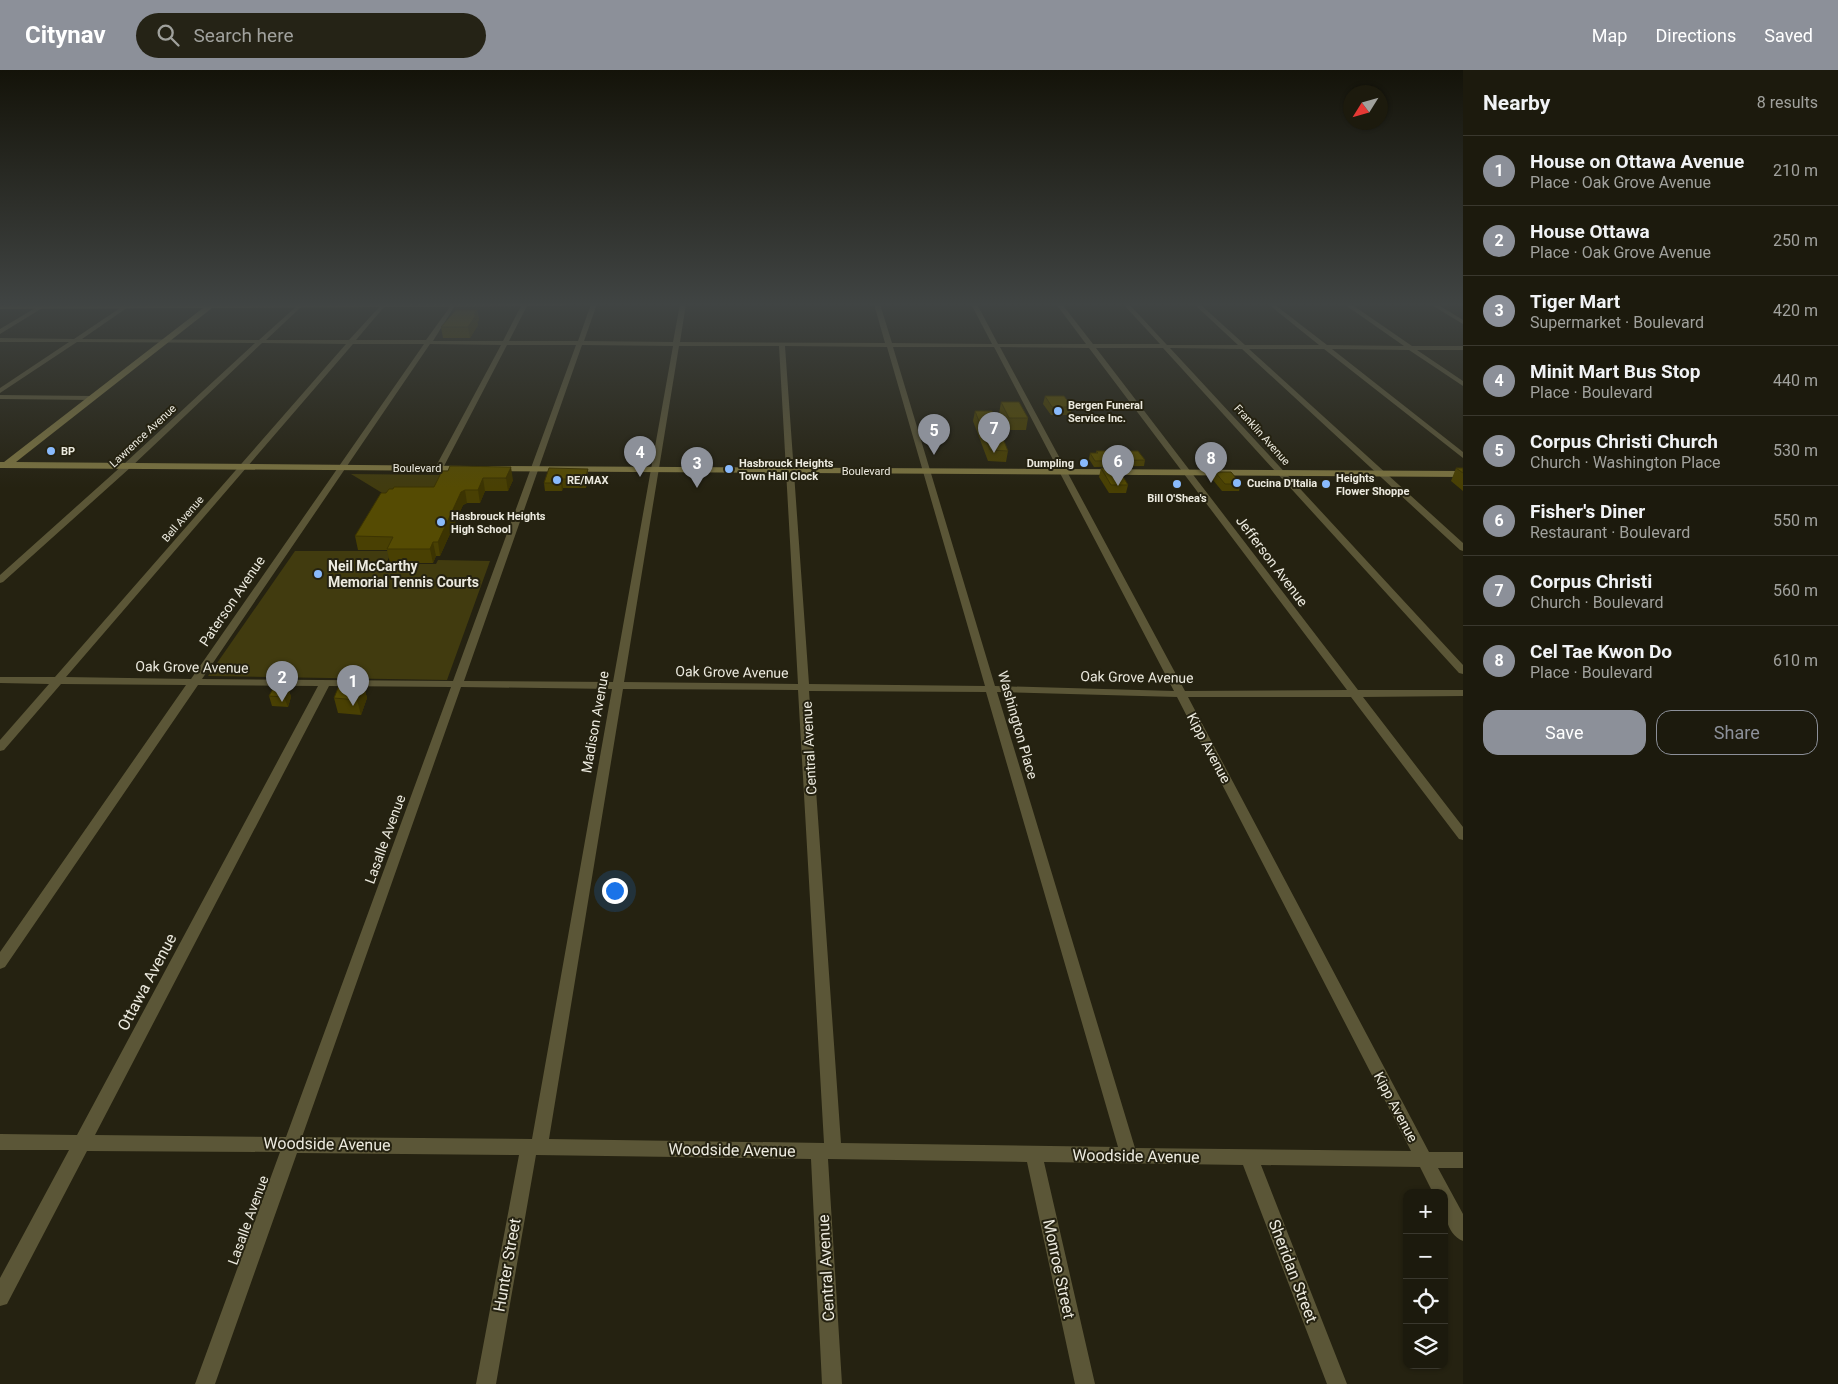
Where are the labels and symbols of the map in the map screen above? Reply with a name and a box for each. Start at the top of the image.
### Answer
north arrow [1343,85,1388,130]
place label: Bergen Funeral Service Inc. [1068,399,1143,425]
street label: Lawrence Avenue [107,402,179,470]
street label: Franklin Avenue [1231,402,1293,468]
marker: Bergen Funeral Service Inc. [1052,405,1064,417]
pin: 7 [978,412,1010,453]
pin: 5 [918,414,950,455]
pin: 4 [624,436,656,477]
pin: 8 [1195,442,1227,483]
marker: BP [45,445,57,457]
place label: BP [61,445,75,458]
pin: 6 [1102,445,1134,486]
pin: 3 [681,447,713,488]
place label: Hasbrouck Heights Town Hall Clock [739,457,834,483]
place label: Dumpling [1027,457,1074,470]
marker: Dumpling [1078,457,1090,469]
street label: Boulevard [393,462,441,475]
marker: Hasbrouck Heights Town Hall Clock [723,463,735,475]
street label: Boulevard [842,465,890,478]
place label: Heights Flower Shoppe [1336,472,1409,498]
marker: RE/MAX [551,474,563,486]
place label: RE/MAX [567,474,608,487]
marker: Cucina D'Italia [1231,477,1243,489]
place label: Cucina D'Italia [1247,477,1317,490]
marker: Bill O'Shea's [1171,478,1183,490]
marker: Heights Flower Shoppe [1320,478,1332,490]
place label: Bill O'Shea's [1147,492,1207,505]
street label: Bell Avenue [159,493,207,545]
place label: Hasbrouck Heights High School [451,510,546,536]
street label: Jefferson Avenue [1233,513,1311,609]
marker: Hasbrouck Heights High School [435,516,447,528]
street label: Paterson Avenue [196,553,268,649]
place label: Neil McCarthy Memorial Tennis Courts [328,558,479,590]
marker: Neil McCarthy Memorial Tennis Courts [312,568,324,580]
street label: Oak Grove Avenue [135,658,249,676]
pin: 2 [266,661,298,702]
street label: Oak Grove Avenue [675,663,789,681]
pin: 1 [337,665,369,706]
street label: Oak Grove Avenue [1080,668,1194,686]
street label: Washington Place [995,669,1041,781]
street label: Madison Avenue [578,670,612,774]
street label: Central Avenue [799,701,819,795]
street label: Kipp Avenue [1184,710,1234,786]
street label: Lasalle Avenue [361,792,409,886]
your location [602,878,628,904]
street label: Ottawa Avenue [113,930,181,1034]
street label: Kipp Avenue [1371,1069,1421,1145]
street label: Woodside Avenue [263,1133,391,1155]
street label: Woodside Avenue [668,1139,796,1161]
street label: Woodside Avenue [1072,1145,1200,1167]
street label: Lasalle Avenue [224,1173,272,1267]
street label: Central Avenue [814,1214,838,1322]
street label: Hunter Street [489,1217,525,1313]
street label: Sheridan Street [1265,1217,1321,1325]
street label: Monroe Street [1039,1218,1079,1320]

